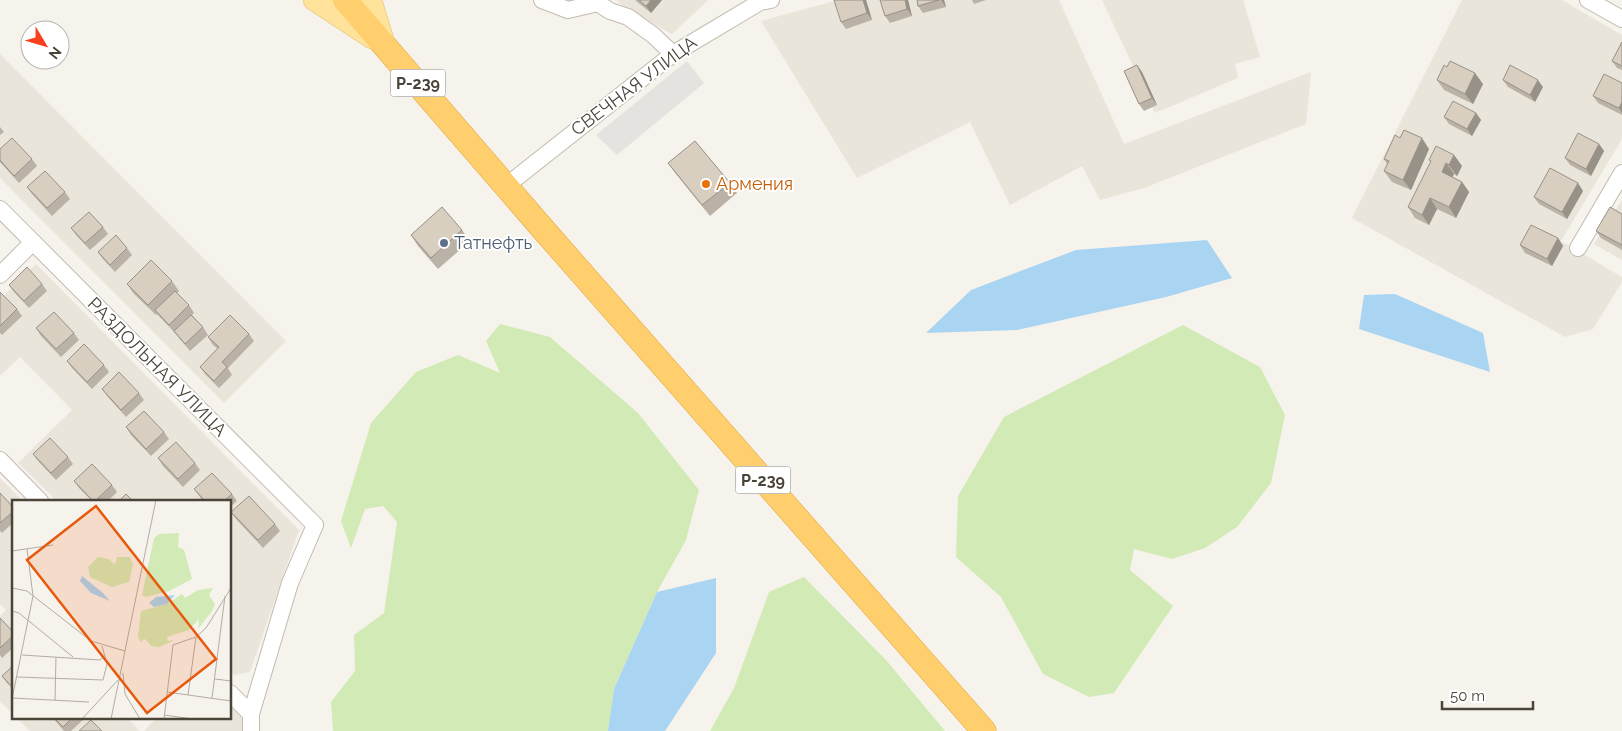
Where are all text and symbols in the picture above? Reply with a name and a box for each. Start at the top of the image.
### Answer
north arrow [20,20,70,70]
street label: СВЕЧНАЯ УЛИЦА [567,32,701,140]
text: N [46,44,65,62]
road number: Р-239 [390,70,446,96]
place label: Армения [716,173,793,194]
marker: Армения [700,178,712,190]
place label: Татнефть [454,232,533,253]
marker: Татнефть [438,237,450,249]
street label: РАЗДОЛЬНАЯ УЛИЦА [84,293,231,440]
road number: Р-239 [736,466,790,494]
inset map [12,500,231,718]
scale bar [1442,678,1533,710]
text: 50 m [1450,687,1485,705]

